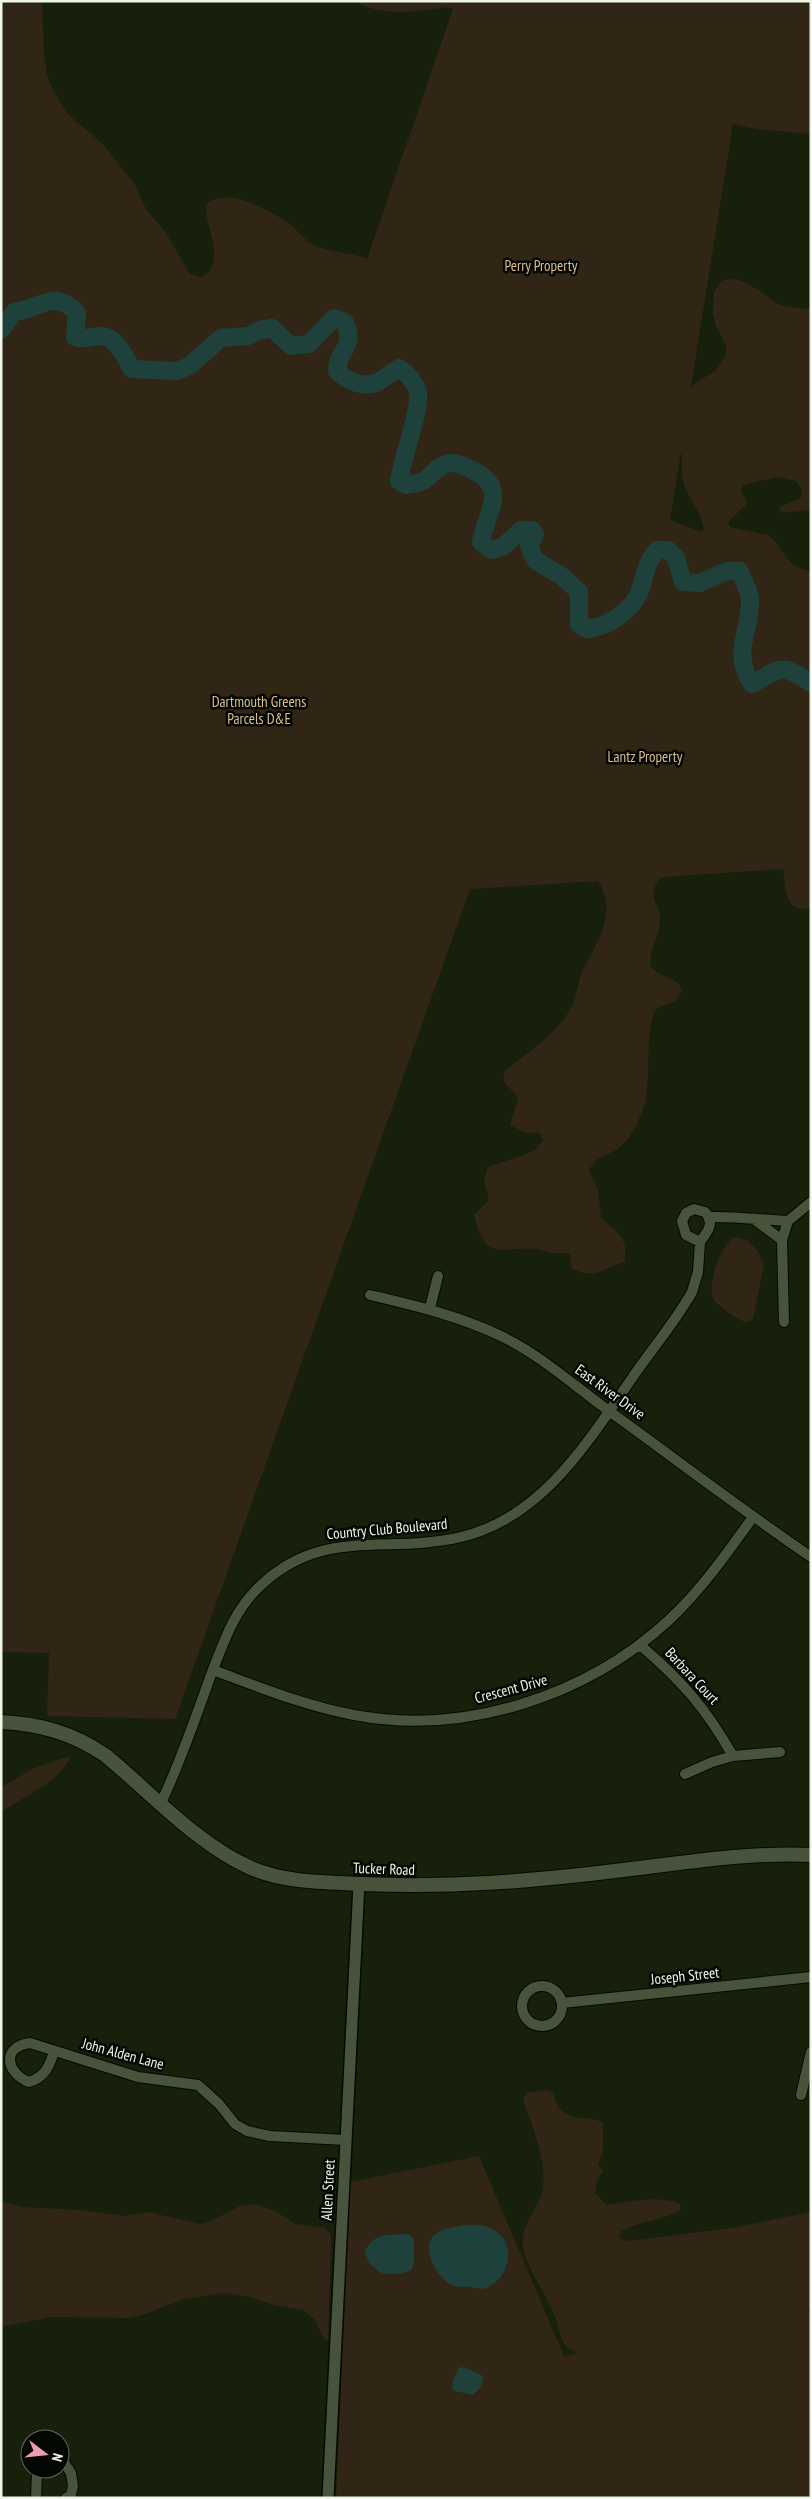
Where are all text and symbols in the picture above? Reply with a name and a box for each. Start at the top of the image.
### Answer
park label: Perry Property [505,256,578,275]
park label: Dartmouth Greens Parcels D&E [212,692,306,728]
park label: Lantz Property [608,747,683,766]
street label: East River Drive [572,1360,649,1423]
street label: Country Club Boulevard [326,1514,448,1543]
street label: Barbara Court [661,1643,724,1708]
street label: Crescent Drive [472,1670,549,1707]
street label: Tucker Road [353,1858,415,1879]
street label: Joseph Street [649,1962,720,1989]
street label: John Alden Lane [79,2033,166,2074]
street label: Allen Street [316,2159,339,2221]
north arrow [20,2429,70,2479]
text: N [48,2451,67,2464]

